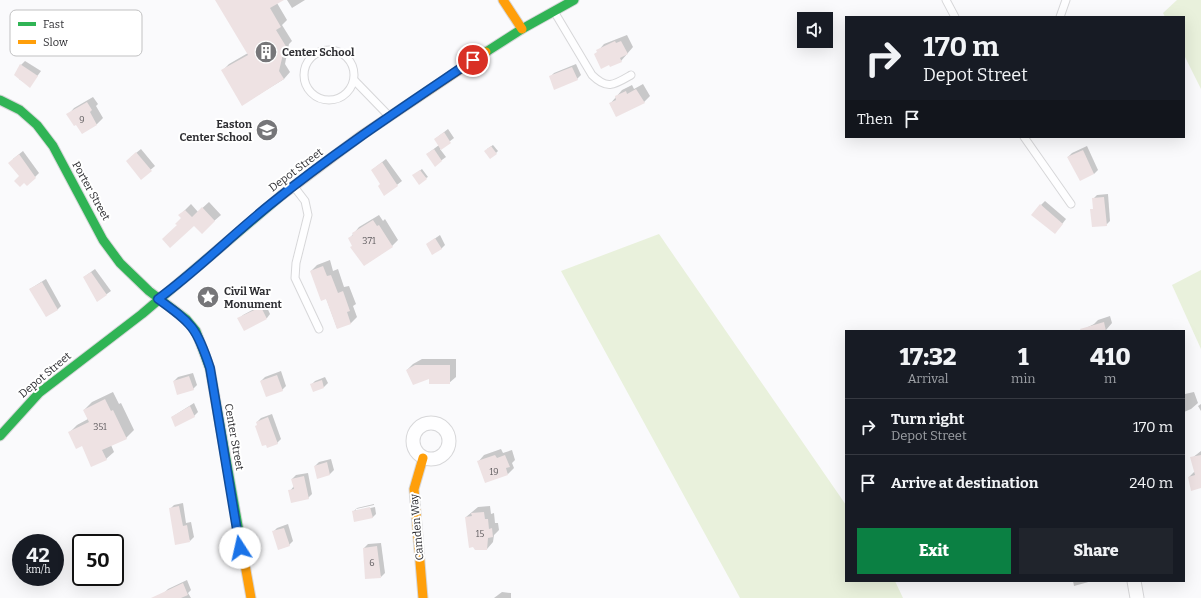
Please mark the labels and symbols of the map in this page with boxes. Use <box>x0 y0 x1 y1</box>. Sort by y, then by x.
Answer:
legend <box>10 10 142 56</box>
text: Fast <box>43 18 64 31</box>
text: Slow <box>43 36 68 49</box>
building icon: Center School <box>253 39 279 65</box>
pin <box>456 43 490 77</box>
place label: Center School <box>282 46 355 59</box>
house number: 9 <box>79 115 85 125</box>
school or university icon: Easton Center School <box>254 117 280 143</box>
place label: Easton Center School <box>180 118 253 144</box>
street label: Depot Street <box>267 146 325 194</box>
street label: Porter Street <box>69 159 113 223</box>
house number: 371 <box>362 236 376 246</box>
place icon: Civil War Monument <box>195 284 221 310</box>
place label: Civil War Monument <box>224 285 283 311</box>
street label: Depot Street <box>16 349 74 401</box>
street label: Center Street <box>222 403 246 472</box>
house number: 351 <box>93 422 107 432</box>
house number: 19 <box>490 467 498 477</box>
street label: Camden Way <box>408 493 426 561</box>
position arrow <box>219 527 261 569</box>
house number: 15 <box>476 529 484 539</box>
speed limit sign: 50 <box>72 534 124 586</box>
house number: 6 <box>369 558 375 568</box>

